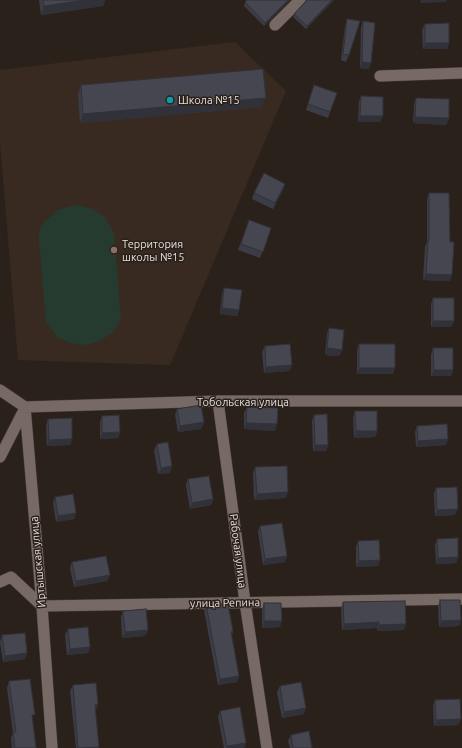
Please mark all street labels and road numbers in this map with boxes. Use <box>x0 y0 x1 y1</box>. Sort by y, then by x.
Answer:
street label: Тобольская улица <box>197 395 289 409</box>
street label: Рабочая улица <box>227 513 249 589</box>
street label: Иртышская улица <box>27 516 49 608</box>
street label: улица Репина <box>190 596 260 610</box>

